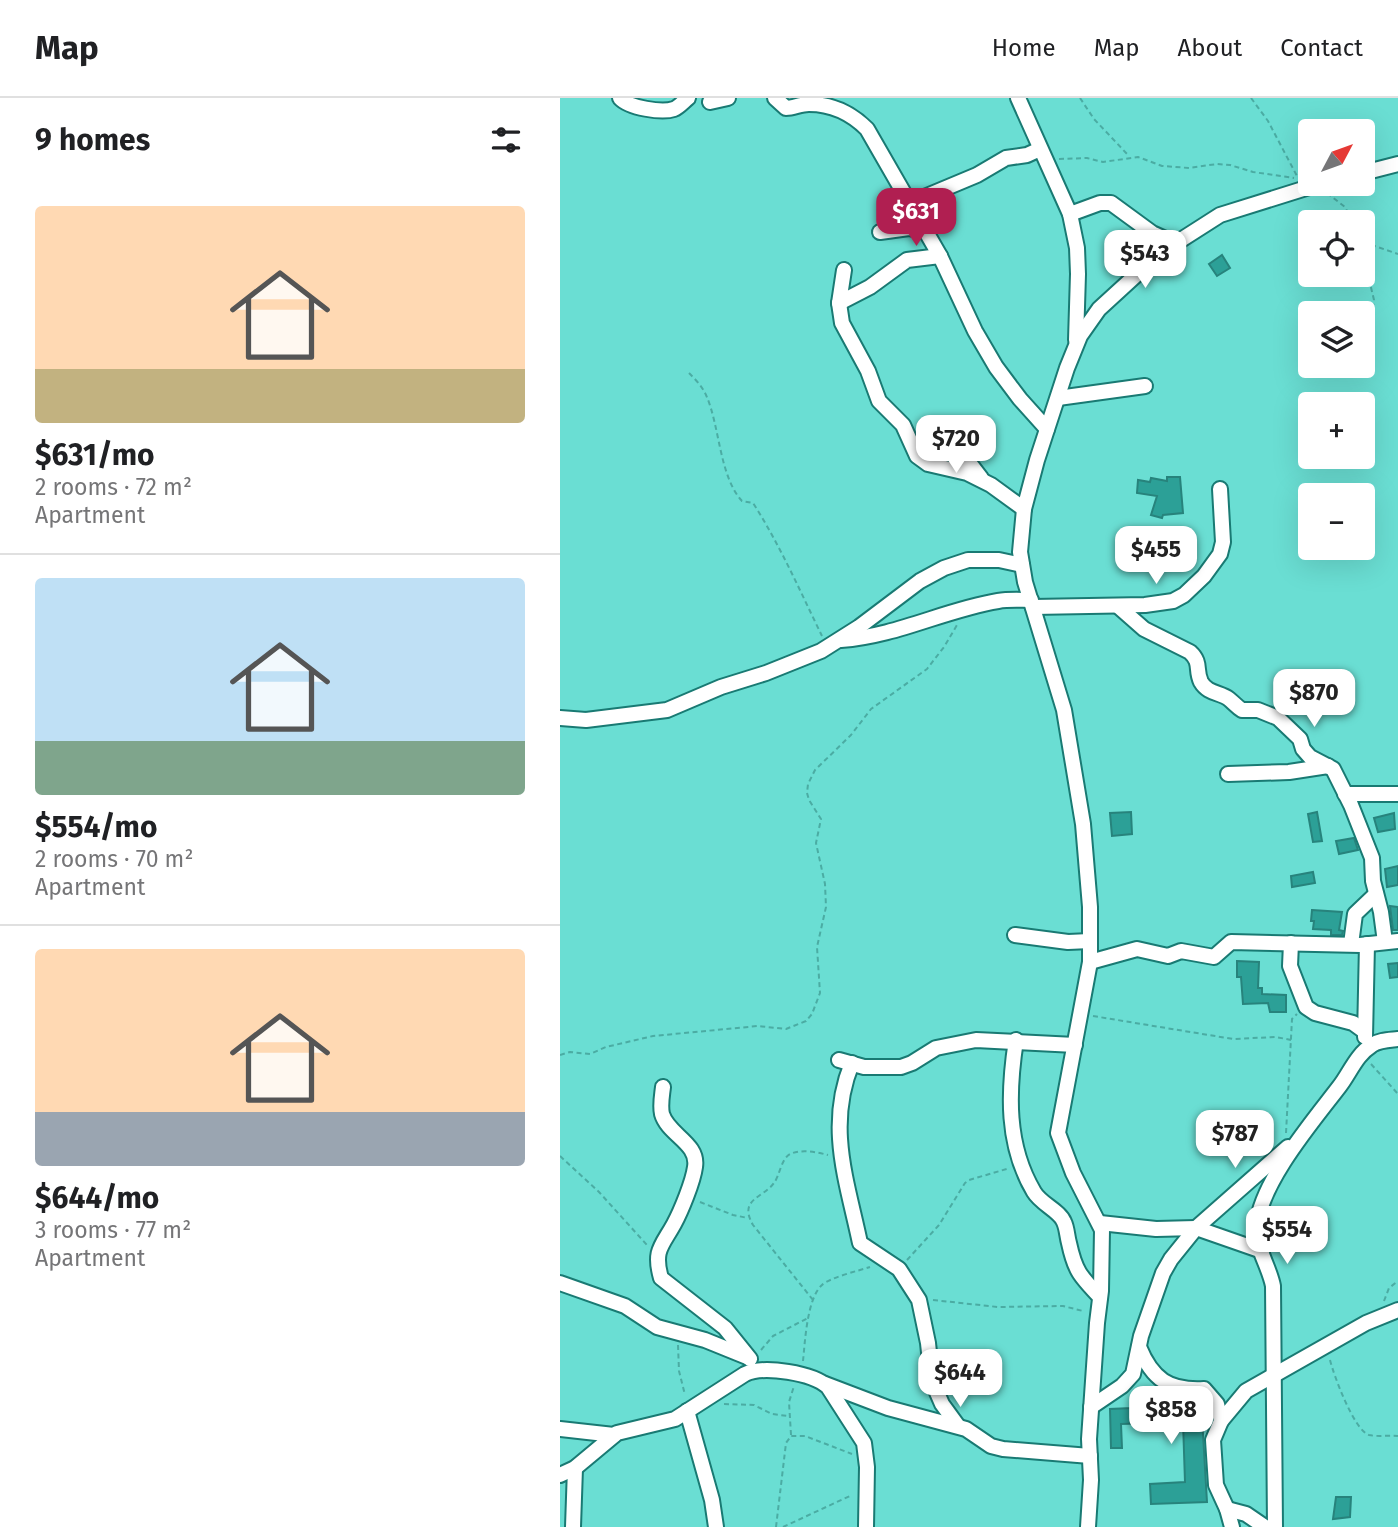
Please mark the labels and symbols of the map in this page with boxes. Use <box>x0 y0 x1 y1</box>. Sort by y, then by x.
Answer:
north arrow <box>1298 119 1376 196</box>
pin: $631 <box>875 188 957 248</box>
pin: $543 <box>1104 230 1186 290</box>
pin: $720 <box>915 416 997 475</box>
pin: $455 <box>1115 526 1197 586</box>
pin: $870 <box>1273 670 1355 729</box>
pin: $787 <box>1194 1110 1276 1170</box>
pin: $554 <box>1246 1206 1328 1266</box>
pin: $644 <box>919 1350 1001 1409</box>
pin: $858 <box>1130 1386 1212 1446</box>

